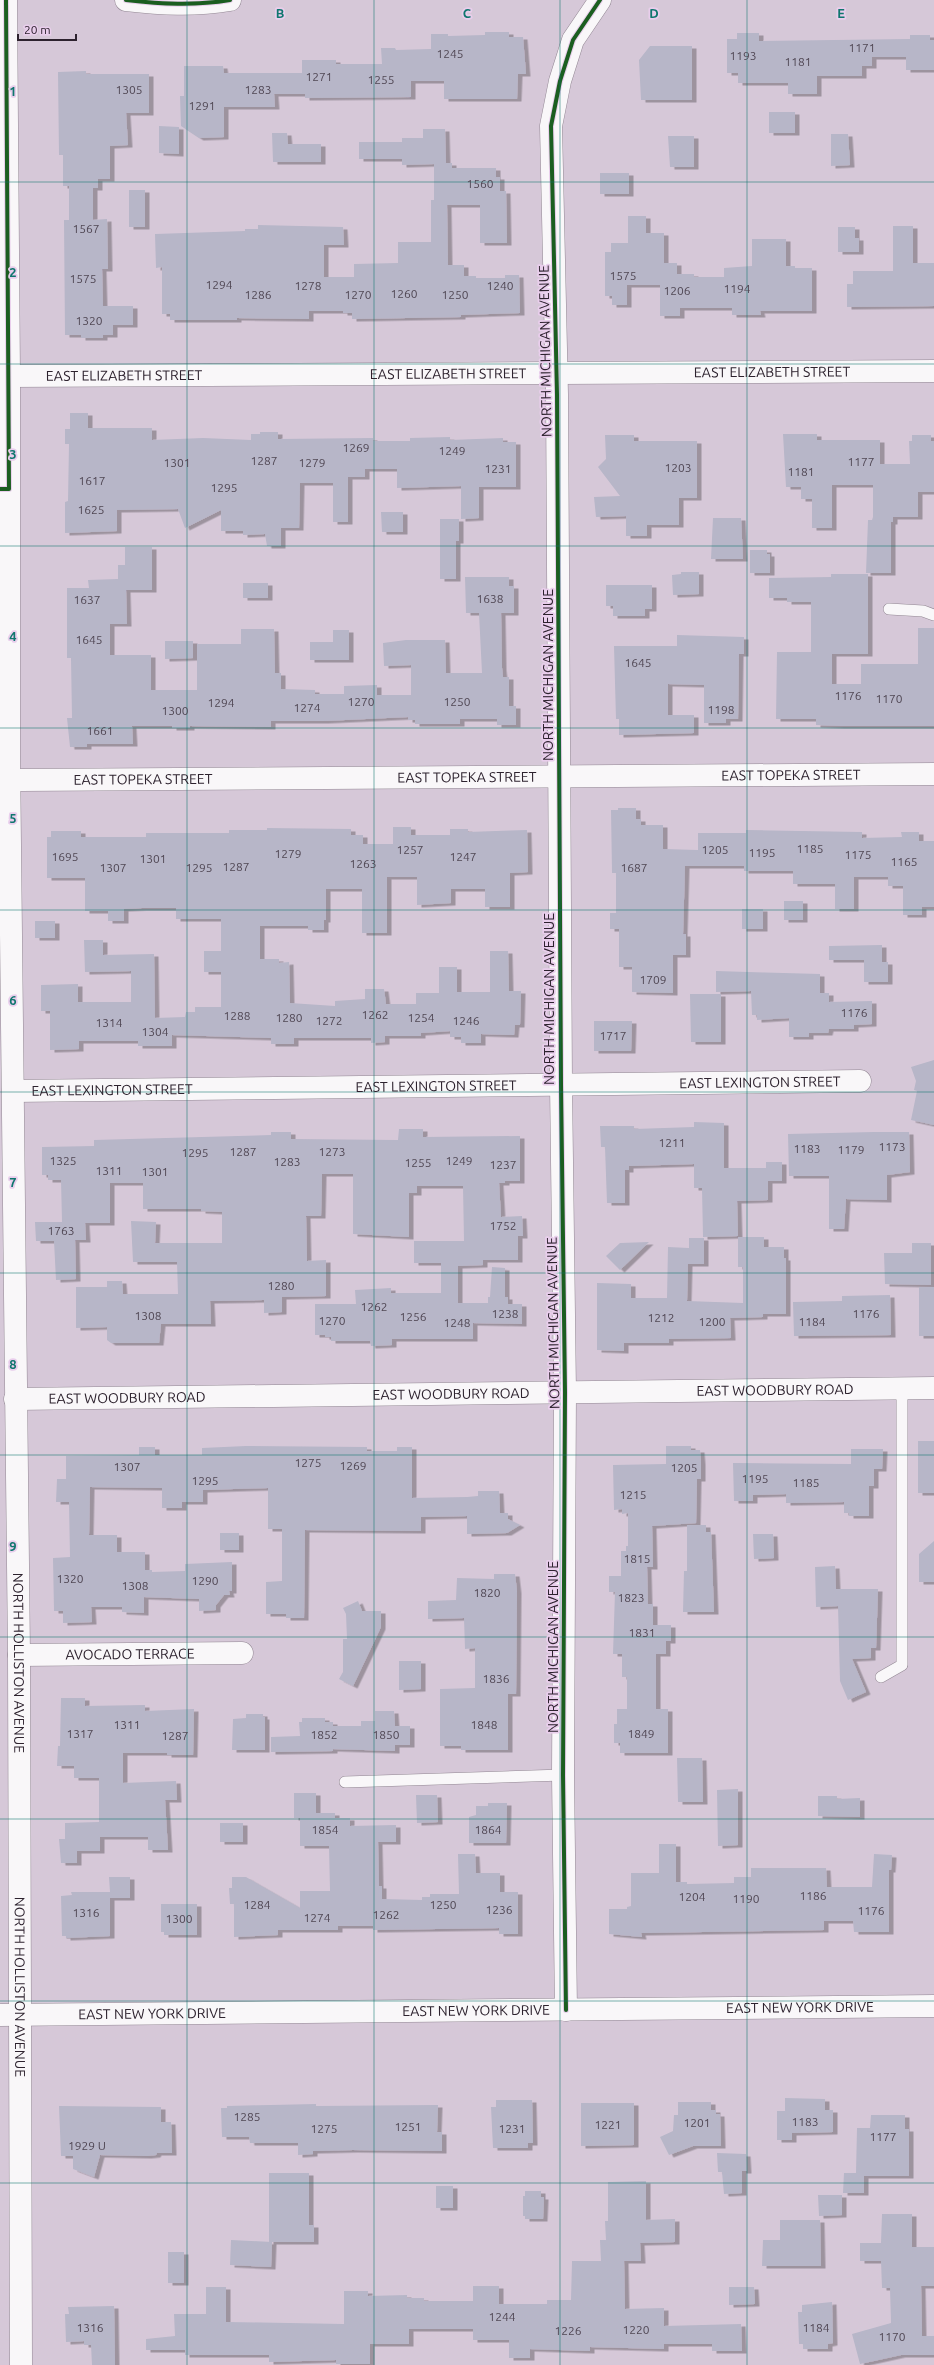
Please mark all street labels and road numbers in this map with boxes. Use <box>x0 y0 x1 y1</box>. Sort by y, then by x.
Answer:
street label: NORTH MICHIGAN AVENUE <box>535 265 555 437</box>
street label: EAST ELIZABETH STREET <box>694 363 850 380</box>
street label: EAST ELIZABETH STREET <box>370 365 527 382</box>
street label: EAST ELIZABETH STREET <box>46 367 203 384</box>
street label: NORTH MICHIGAN AVENUE <box>540 589 556 761</box>
street label: EAST TOPEKA STREET <box>721 766 861 783</box>
street label: EAST TOPEKA STREET <box>397 769 537 786</box>
street label: EAST TOPEKA STREET <box>73 771 213 788</box>
street label: NORTH MICHIGAN AVENUE <box>541 913 557 1085</box>
street label: EAST LEXINGTON STREET <box>679 1073 841 1091</box>
street label: EAST LEXINGTON STREET <box>355 1077 517 1095</box>
street label: EAST LEXINGTON STREET <box>31 1081 193 1099</box>
street label: NORTH MICHIGAN AVENUE <box>543 1237 563 1409</box>
street label: EAST WOODBURY ROAD <box>696 1381 854 1399</box>
street label: EAST WOODBURY ROAD <box>372 1385 530 1403</box>
street label: EAST WOODBURY ROAD <box>48 1389 206 1407</box>
street label: NORTH MICHIGAN AVENUE <box>545 1561 561 1733</box>
street label: NORTH HOLLISTON AVENUE <box>10 1573 27 1753</box>
street label: AVOCADO TERRACE <box>65 1645 195 1663</box>
street label: NORTH HOLLISTON AVENUE <box>12 1897 28 2077</box>
street label: EAST NEW YORK DRIVE <box>726 1999 874 2016</box>
street label: EAST NEW YORK DRIVE <box>402 2002 550 2019</box>
street label: EAST NEW YORK DRIVE <box>78 2005 226 2022</box>

